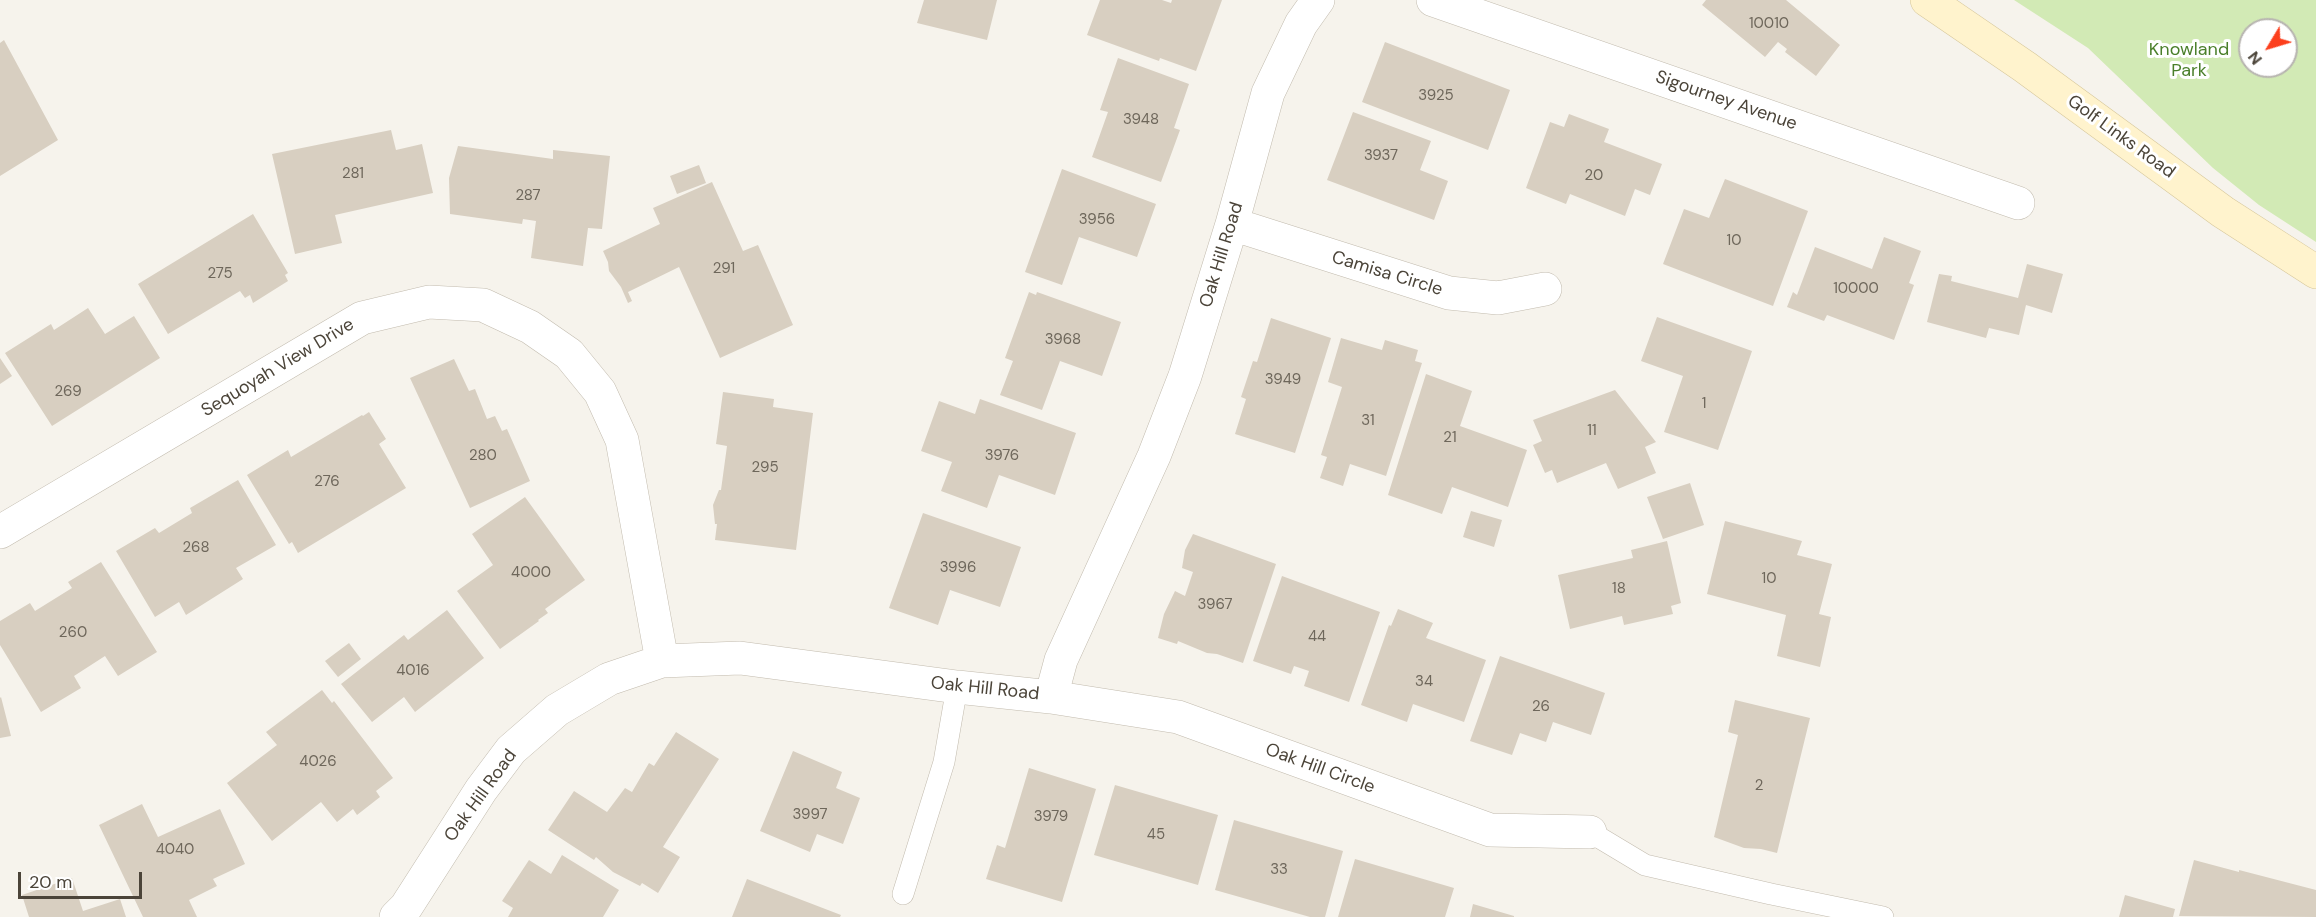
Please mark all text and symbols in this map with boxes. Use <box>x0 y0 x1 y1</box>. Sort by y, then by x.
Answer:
house number: 10010 <box>1749 15 1789 33</box>
north arrow <box>2238 18 2298 78</box>
park label: Knowland Park <box>2149 39 2229 82</box>
text: N <box>2243 47 2267 69</box>
street label: Sigourney Avenue <box>1652 67 1800 135</box>
house number: 3925 <box>1418 87 1454 105</box>
street label: Golf Links Road <box>2063 91 2179 183</box>
house number: 3948 <box>1123 111 1159 129</box>
house number: 3937 <box>1364 147 1398 165</box>
house number: 281 <box>342 165 364 183</box>
house number: 20 <box>1585 167 1603 185</box>
house number: 287 <box>515 187 541 205</box>
street label: Oak Hill Road <box>1196 200 1248 310</box>
house number: 3956 <box>1079 211 1115 229</box>
house number: 10 <box>1727 232 1741 250</box>
street label: Camisa Circle <box>1329 247 1445 301</box>
house number: 291 <box>713 260 735 278</box>
house number: 275 <box>207 265 233 283</box>
house number: 10000 <box>1833 280 1879 298</box>
street label: Sequoyah View Drive <box>198 314 358 422</box>
house number: 3968 <box>1045 331 1081 349</box>
house number: 3949 <box>1265 371 1301 389</box>
house number: 269 <box>54 383 82 401</box>
house number: 1 <box>1702 395 1706 413</box>
house number: 31 <box>1361 412 1375 430</box>
house number: 11 <box>1587 422 1597 440</box>
house number: 21 <box>1443 429 1457 447</box>
house number: 280 <box>469 447 497 465</box>
house number: 3976 <box>985 447 1019 465</box>
house number: 295 <box>751 459 779 477</box>
house number: 276 <box>314 473 340 491</box>
house number: 268 <box>182 539 210 557</box>
house number: 3996 <box>940 559 976 577</box>
house number: 4000 <box>511 564 551 582</box>
house number: 10 <box>1762 570 1776 588</box>
house number: 18 <box>1612 580 1626 598</box>
house number: 3967 <box>1198 596 1232 614</box>
house number: 260 <box>59 624 87 642</box>
house number: 44 <box>1308 628 1326 646</box>
house number: 4016 <box>396 662 430 680</box>
street label: Oak Hill Road <box>930 673 1040 705</box>
house number: 34 <box>1415 673 1433 691</box>
house number: 26 <box>1532 698 1550 716</box>
street label: Oak Hill Circle <box>1262 739 1378 799</box>
street label: Oak Hill Road <box>440 746 522 846</box>
house number: 4026 <box>299 753 337 771</box>
house number: 2 <box>1755 777 1763 795</box>
house number: 3997 <box>793 806 827 824</box>
house number: 3979 <box>1034 808 1068 826</box>
house number: 45 <box>1147 826 1165 844</box>
house number: 4040 <box>156 841 194 859</box>
scale bar <box>21 860 146 898</box>
house number: 33 <box>1270 861 1288 879</box>
text: 20 m <box>29 870 72 894</box>

